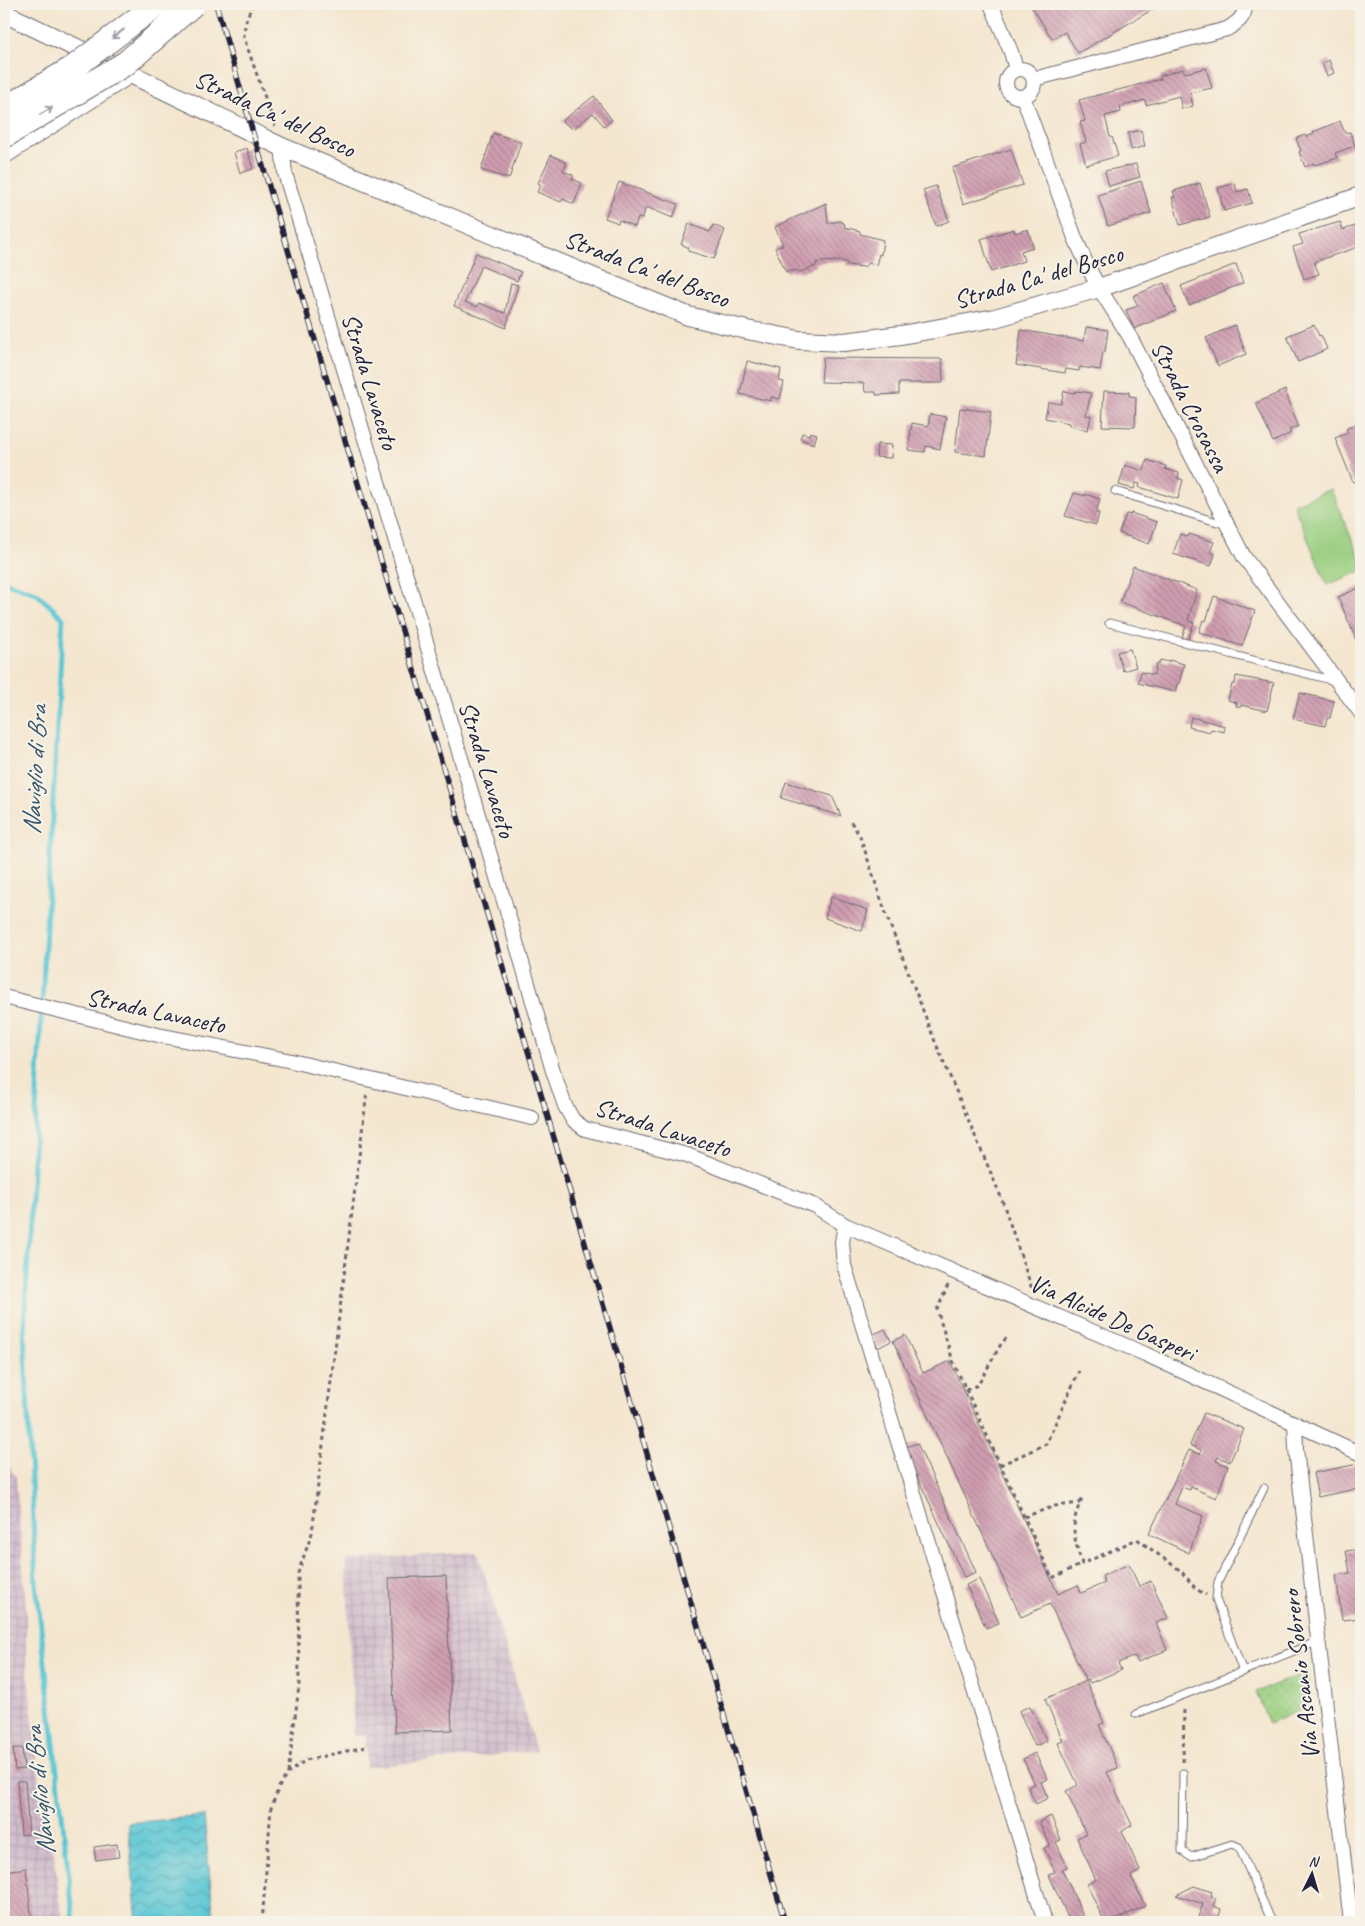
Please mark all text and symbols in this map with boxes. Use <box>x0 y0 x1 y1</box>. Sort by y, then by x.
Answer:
one-way arrow <box>112 28 125 39</box>
street label: Strada Ca' del Bosco <box>189 63 361 166</box>
one-way arrow <box>38 105 52 115</box>
street label: Strada Ca' del Bosco <box>560 223 735 315</box>
street label: Strada Ca' del Bosco <box>950 237 1127 316</box>
street label: Strada Lavaceto <box>334 309 406 454</box>
street label: Strada Crosassa <box>1143 336 1238 479</box>
street label: Strada Lavaceto <box>451 697 523 842</box>
water label: Naviglio di Bra <box>15 702 55 835</box>
street label: Strada Lavaceto <box>84 981 229 1041</box>
street label: Strada Lavaceto <box>591 1091 736 1165</box>
street label: Via Alcide De Gasperi <box>1025 1267 1204 1370</box>
street label: Via Ascanio Sobrero <box>1274 1585 1327 1761</box>
water label: Naviglio di Bra <box>16 1722 63 1857</box>
north arrow <box>1288 1848 1338 1898</box>
text: N <box>1308 1853 1320 1871</box>

